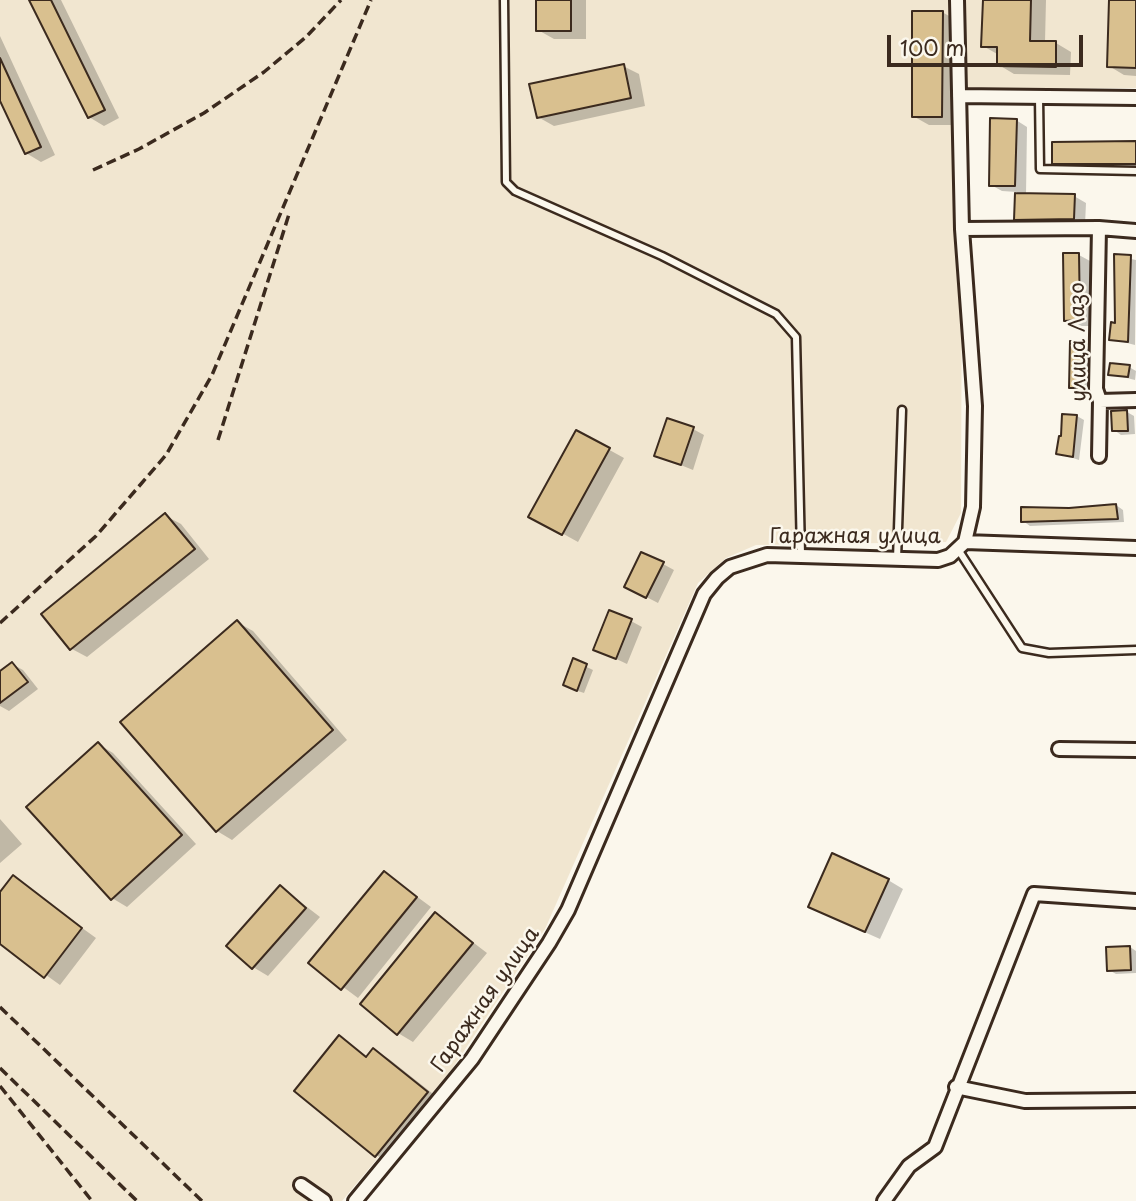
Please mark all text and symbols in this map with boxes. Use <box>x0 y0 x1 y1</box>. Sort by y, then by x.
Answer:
scale bar <box>891 21 1087 65</box>
text: 100 m <box>900 31 964 63</box>
street label: улица Лазо <box>1065 282 1093 402</box>
street label: Гаражная улица <box>769 524 941 550</box>
street label: Гаражная улица <box>427 923 545 1077</box>

